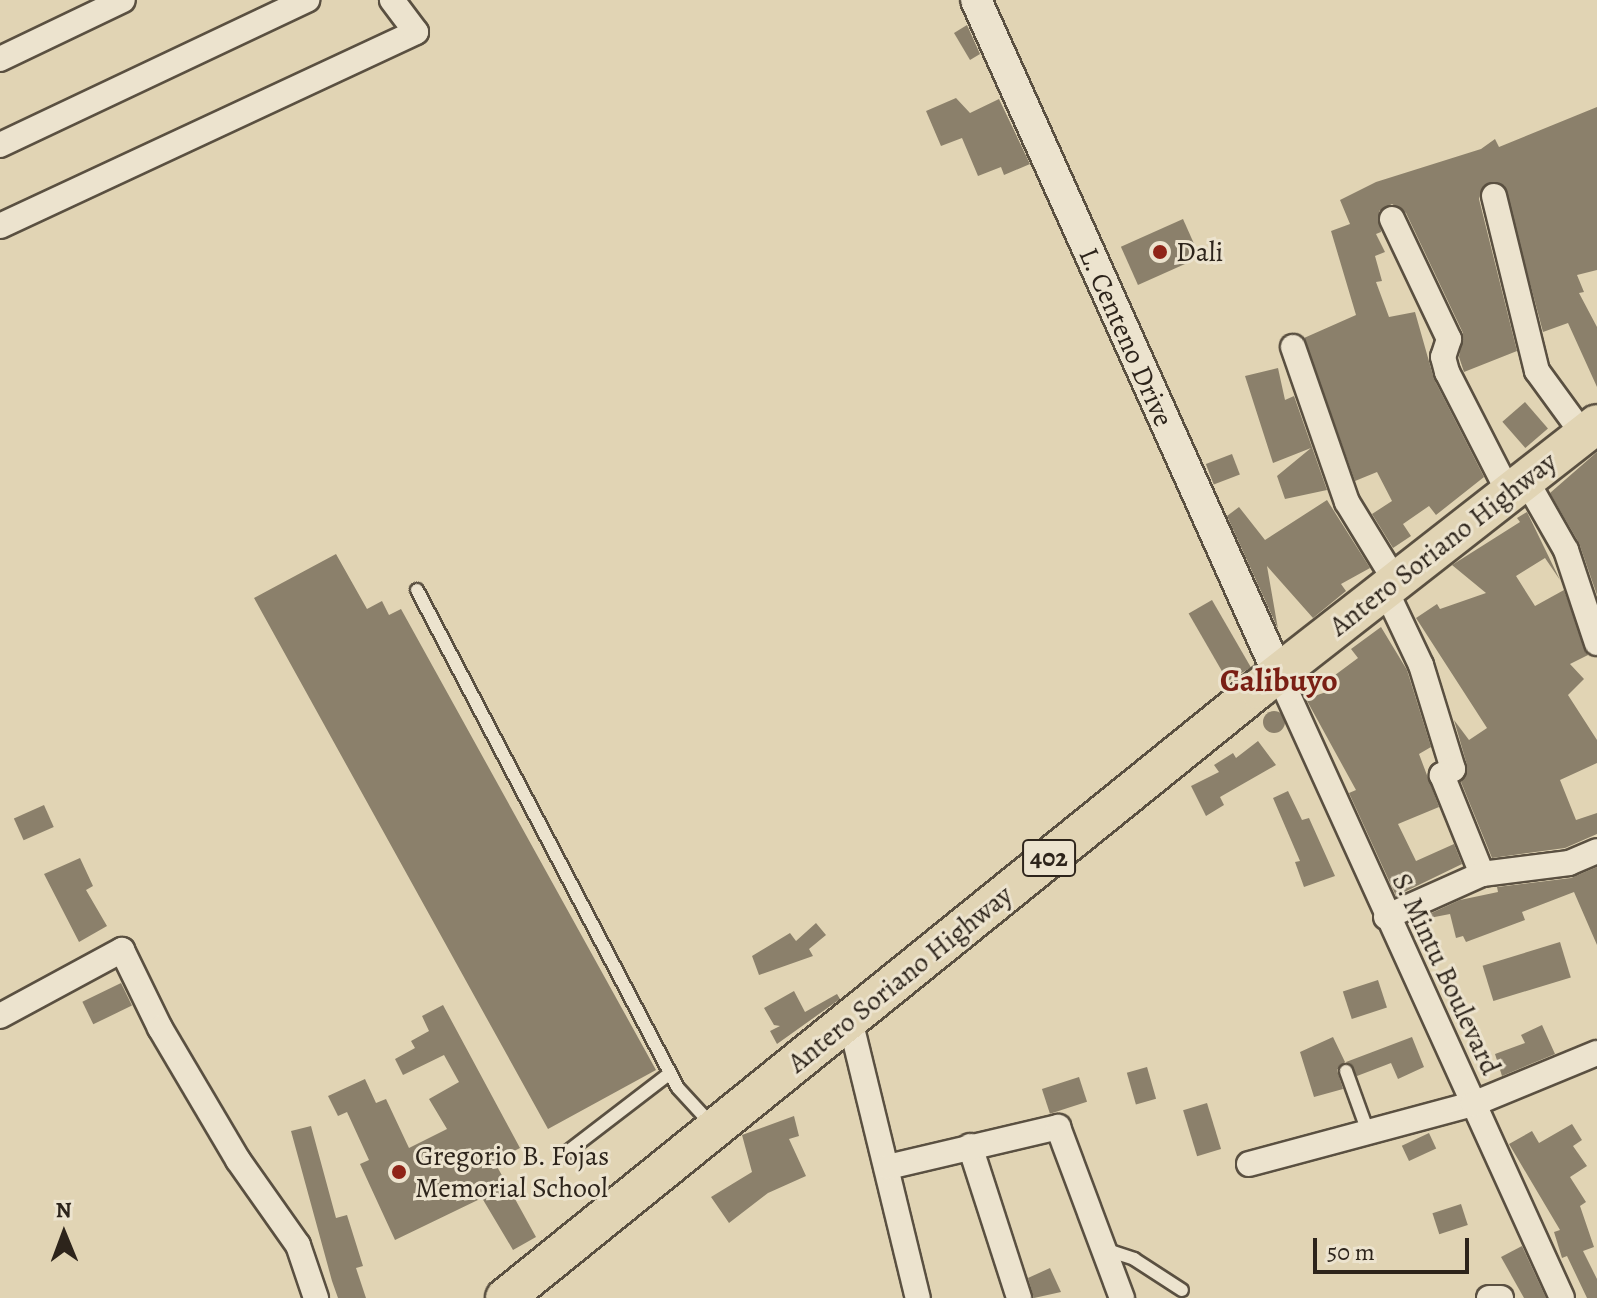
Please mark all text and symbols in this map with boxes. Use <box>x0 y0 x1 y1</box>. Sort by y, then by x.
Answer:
place label: Dali <box>1176 235 1223 269</box>
street label: L. Centeno Drive <box>1071 242 1181 432</box>
marker: Dali <box>1151 243 1169 261</box>
street label: Antero Soriano Highway <box>1323 445 1563 643</box>
district label: Calibuyo <box>1220 661 1338 699</box>
road number: 402 <box>1021 836 1077 880</box>
street label: S. Mintu Boulevard <box>1384 868 1508 1080</box>
street label: Antero Soriano Highway <box>781 878 1019 1080</box>
place label: Gregorio B. Fojas Memorial School <box>415 1139 610 1205</box>
marker: Gregorio B. Fojas Memorial School <box>390 1163 408 1181</box>
north arrow <box>24 1194 104 1274</box>
text: N <box>55 1195 72 1225</box>
scale bar <box>1317 1222 1473 1272</box>
text: 50 m <box>1327 1236 1375 1268</box>

